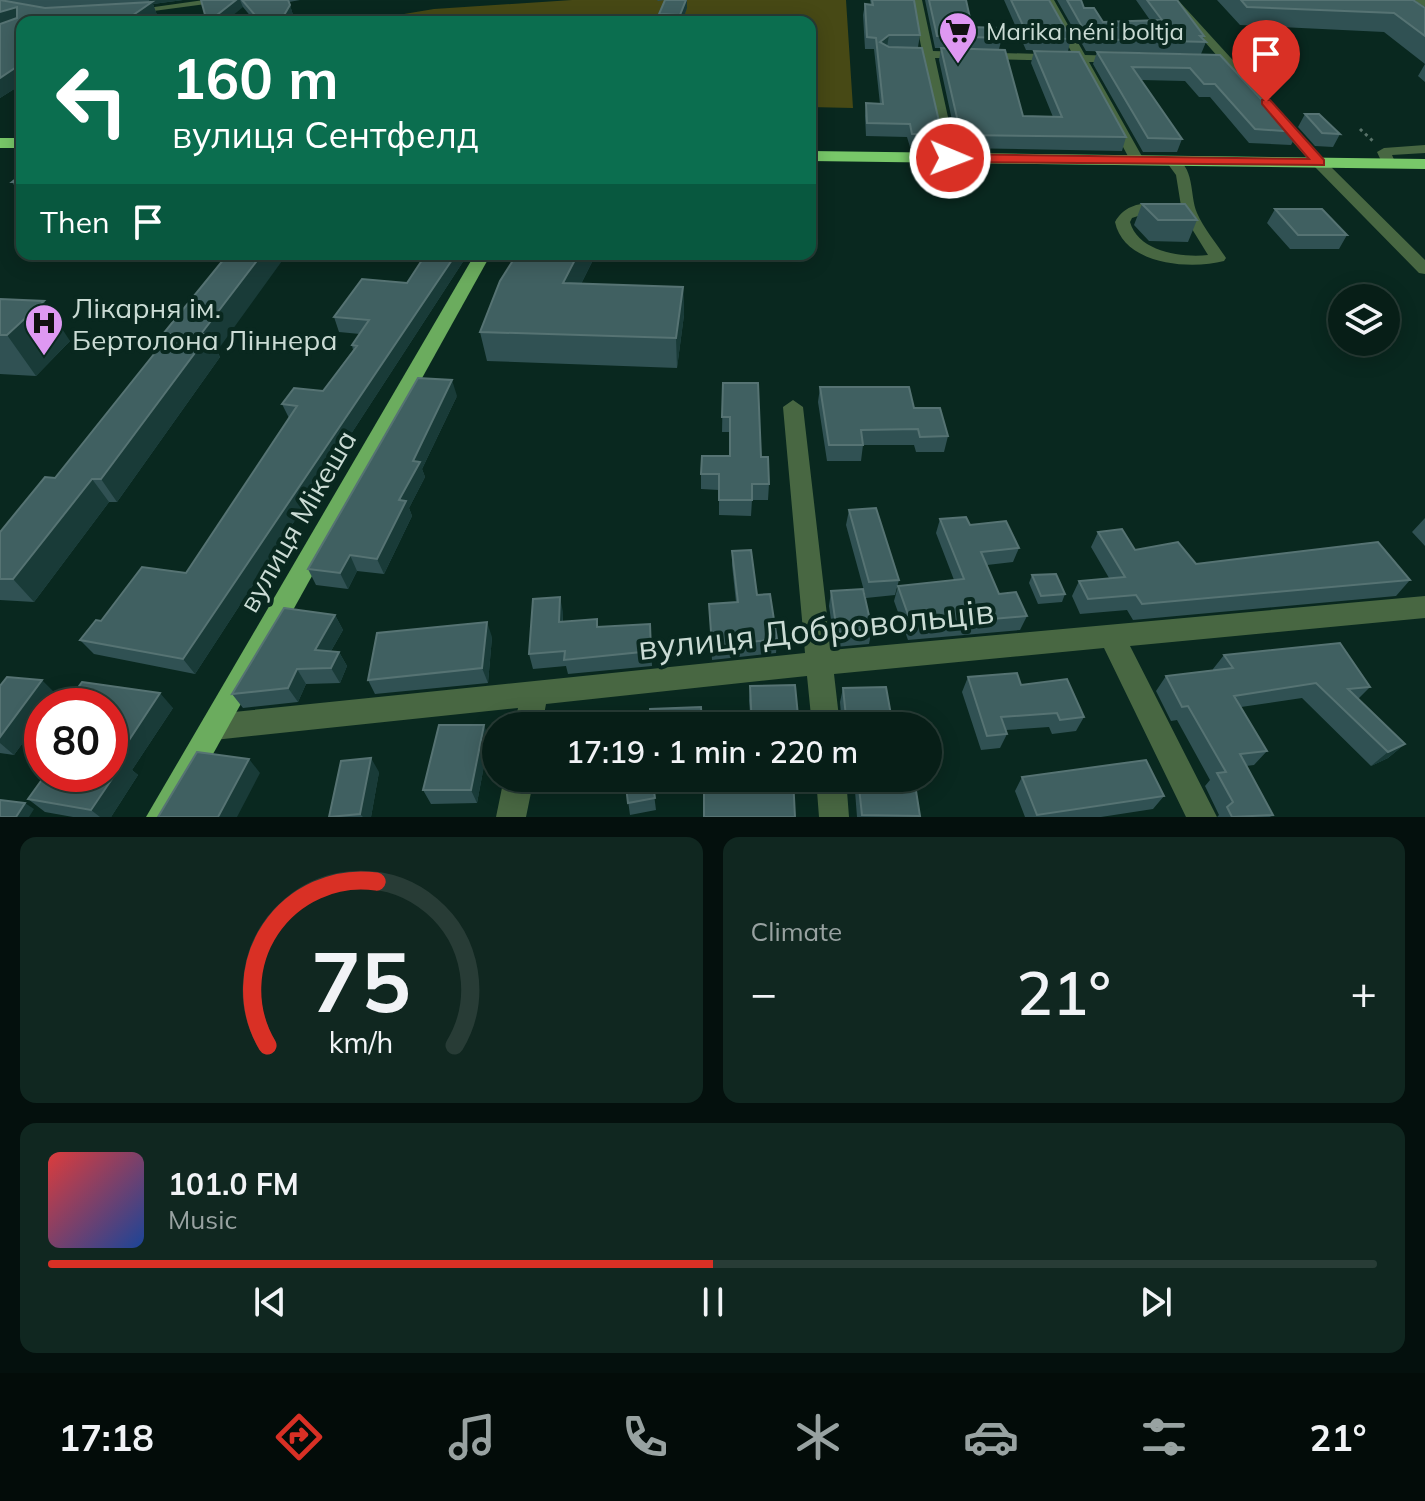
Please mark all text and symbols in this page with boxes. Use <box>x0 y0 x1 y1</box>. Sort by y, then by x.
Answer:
supermarket icon: Marika néni boltja <box>937 10 979 65</box>
place label: Marika néni boltja <box>986 16 1184 46</box>
pin <box>1232 20 1300 102</box>
icon: arrive <box>1244 32 1288 76</box>
text: 160 m <box>172 43 339 113</box>
icon: left <box>40 48 144 152</box>
text: вулиця Сентфелд <box>172 112 479 157</box>
position arrow <box>908 116 992 200</box>
icon: arrive <box>126 200 170 244</box>
text: Then <box>40 203 110 241</box>
map controls <box>1328 284 1400 356</box>
button: layers <box>1328 284 1400 356</box>
place label: Лікарня ім. Бертолона Ліннера <box>72 290 338 357</box>
hospital icon: Лікарня ім. Бертолона Ліннера <box>23 302 65 357</box>
street label: вулиця Мікеша <box>231 424 363 618</box>
street label: вулиця Добровольців <box>636 589 996 669</box>
speed limit sign: 80 <box>24 688 128 792</box>
text: 17:19 · 1 min · 220 m <box>566 733 858 771</box>
text: Climate <box>751 915 842 948</box>
text: 75 <box>311 928 411 1033</box>
text: 21° <box>1017 955 1111 1030</box>
text: − <box>751 965 777 1020</box>
text: + <box>1351 965 1377 1020</box>
text: km/h <box>329 1024 394 1060</box>
text: 101.0 FM <box>168 1165 299 1203</box>
text: Music <box>168 1203 237 1236</box>
icon: previous <box>248 1280 292 1324</box>
icon: pause <box>691 1280 735 1324</box>
icon: next <box>1134 1280 1178 1324</box>
icon: directions <box>271 1409 327 1465</box>
icon: music <box>444 1409 500 1465</box>
icon: phone <box>617 1409 673 1465</box>
icon: climate <box>790 1409 846 1465</box>
icon: car <box>963 1409 1019 1465</box>
icon: filters <box>1136 1409 1192 1465</box>
text: 17:18 <box>59 1415 154 1460</box>
text: 21° <box>1310 1415 1366 1460</box>

